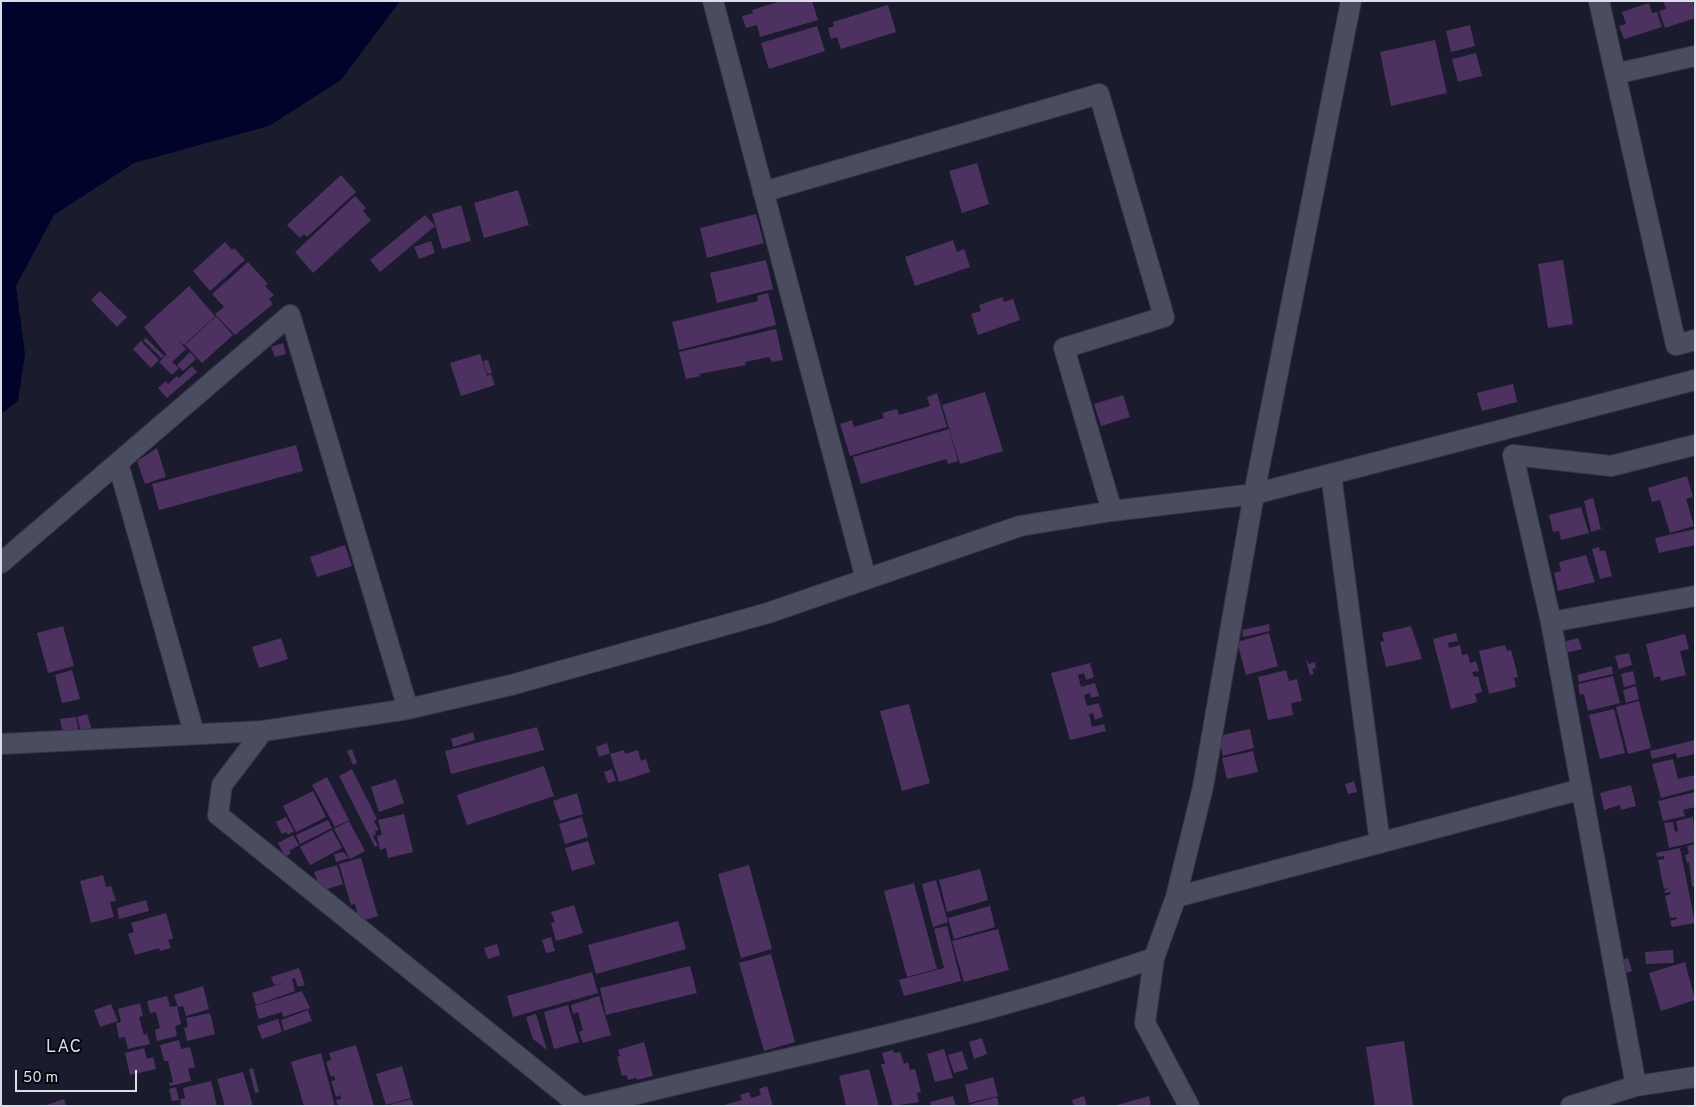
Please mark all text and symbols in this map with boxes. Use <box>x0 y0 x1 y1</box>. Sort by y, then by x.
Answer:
district label: LAC <box>45 1037 83 1059</box>
scale bar <box>18 1060 140 1092</box>
text: 50 m <box>23 1069 58 1088</box>

